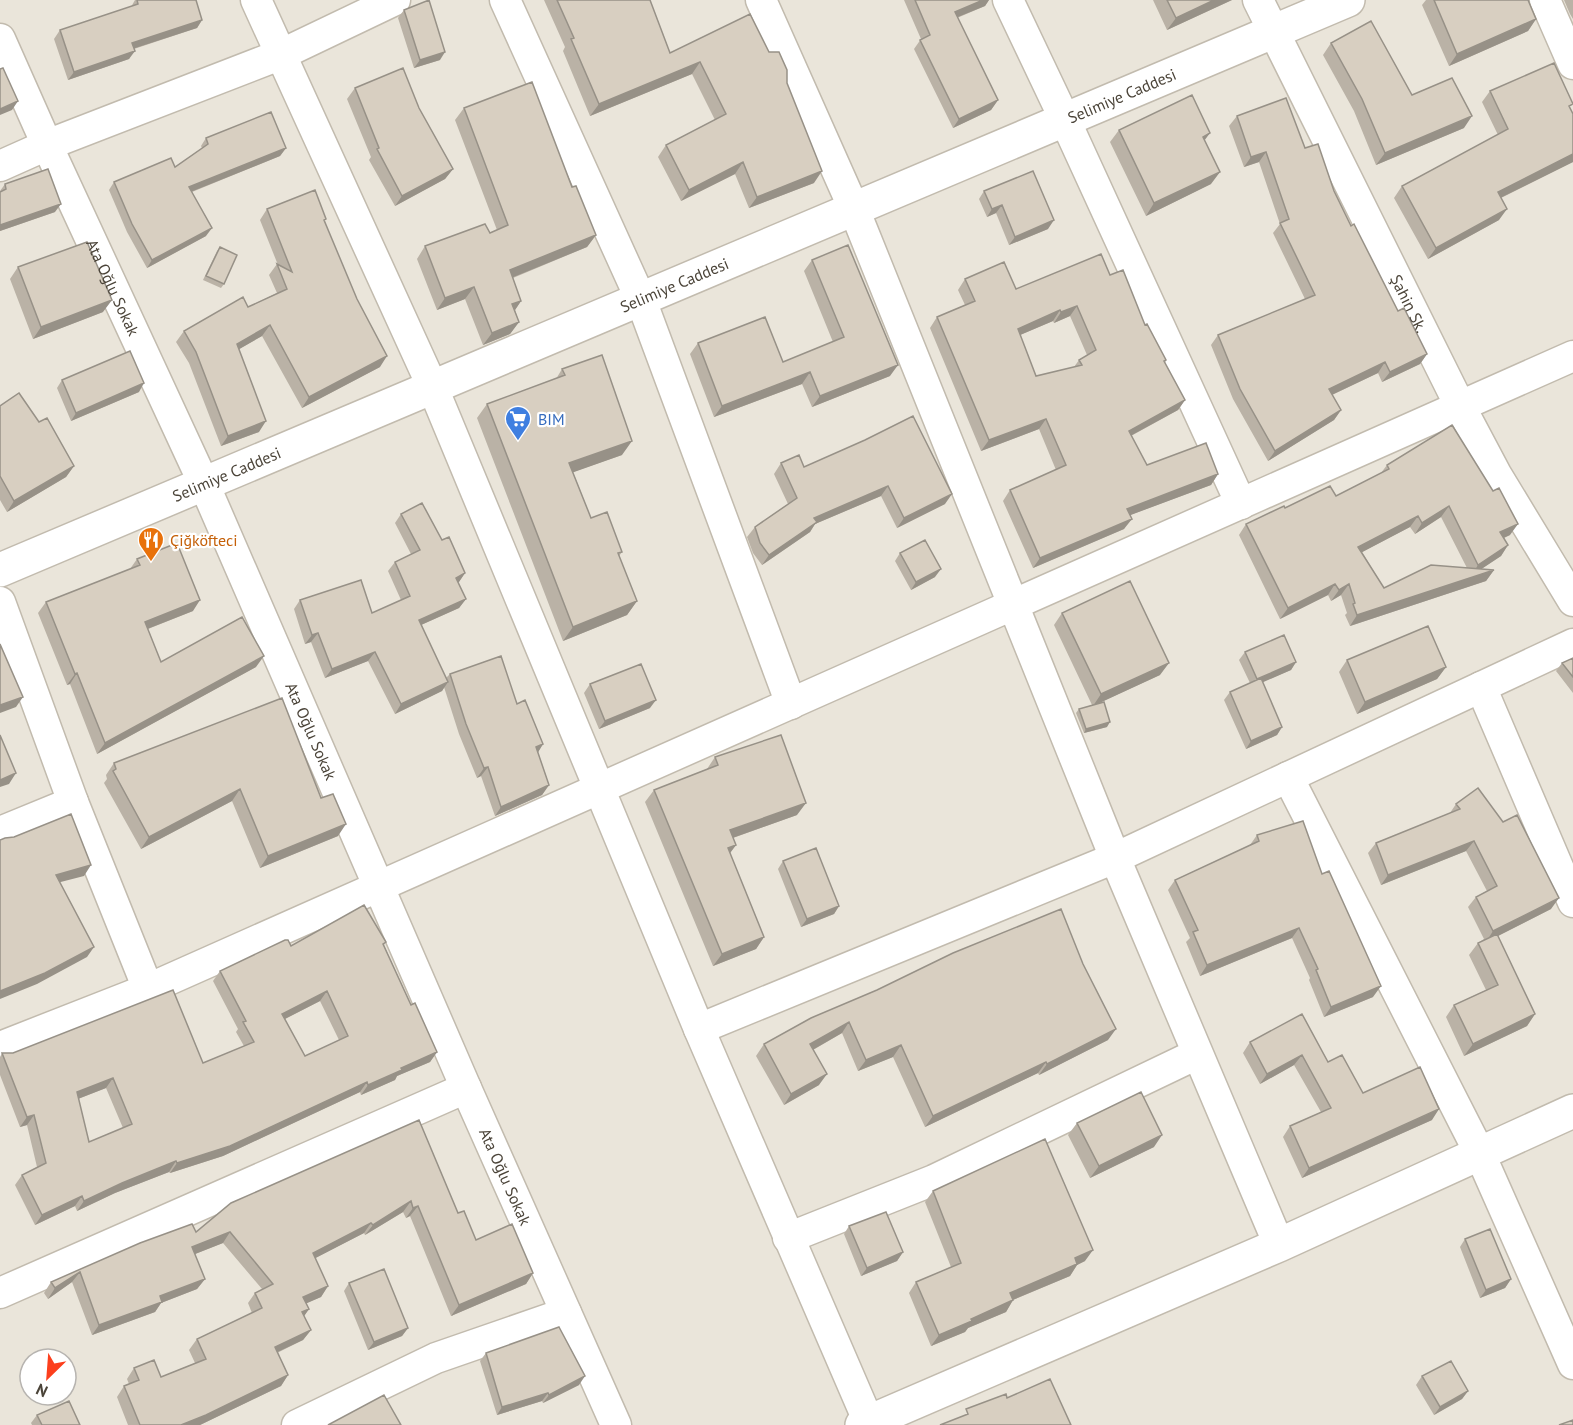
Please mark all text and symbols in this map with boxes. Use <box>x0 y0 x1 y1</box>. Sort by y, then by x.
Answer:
street label: Selimiye Caddesi <box>1065 64 1179 127</box>
street label: Ata Oğlu Sokak <box>82 236 144 339</box>
street label: Selimiye Caddesi <box>617 253 731 317</box>
street label: Şahin Sk. <box>1386 271 1432 336</box>
supermarket icon: BIM <box>503 404 533 442</box>
place label: BIM <box>538 409 565 429</box>
street label: Selimiye Caddesi <box>169 442 284 506</box>
restaurant icon: Çiğköfteci <box>136 525 166 563</box>
place label: Çiğköfteci <box>170 530 237 550</box>
street label: Ata Oğlu Sokak <box>281 679 341 783</box>
street label: Ata Oğlu Sokak <box>475 1125 536 1229</box>
north arrow <box>18 1347 78 1407</box>
text: N <box>33 1379 51 1402</box>

